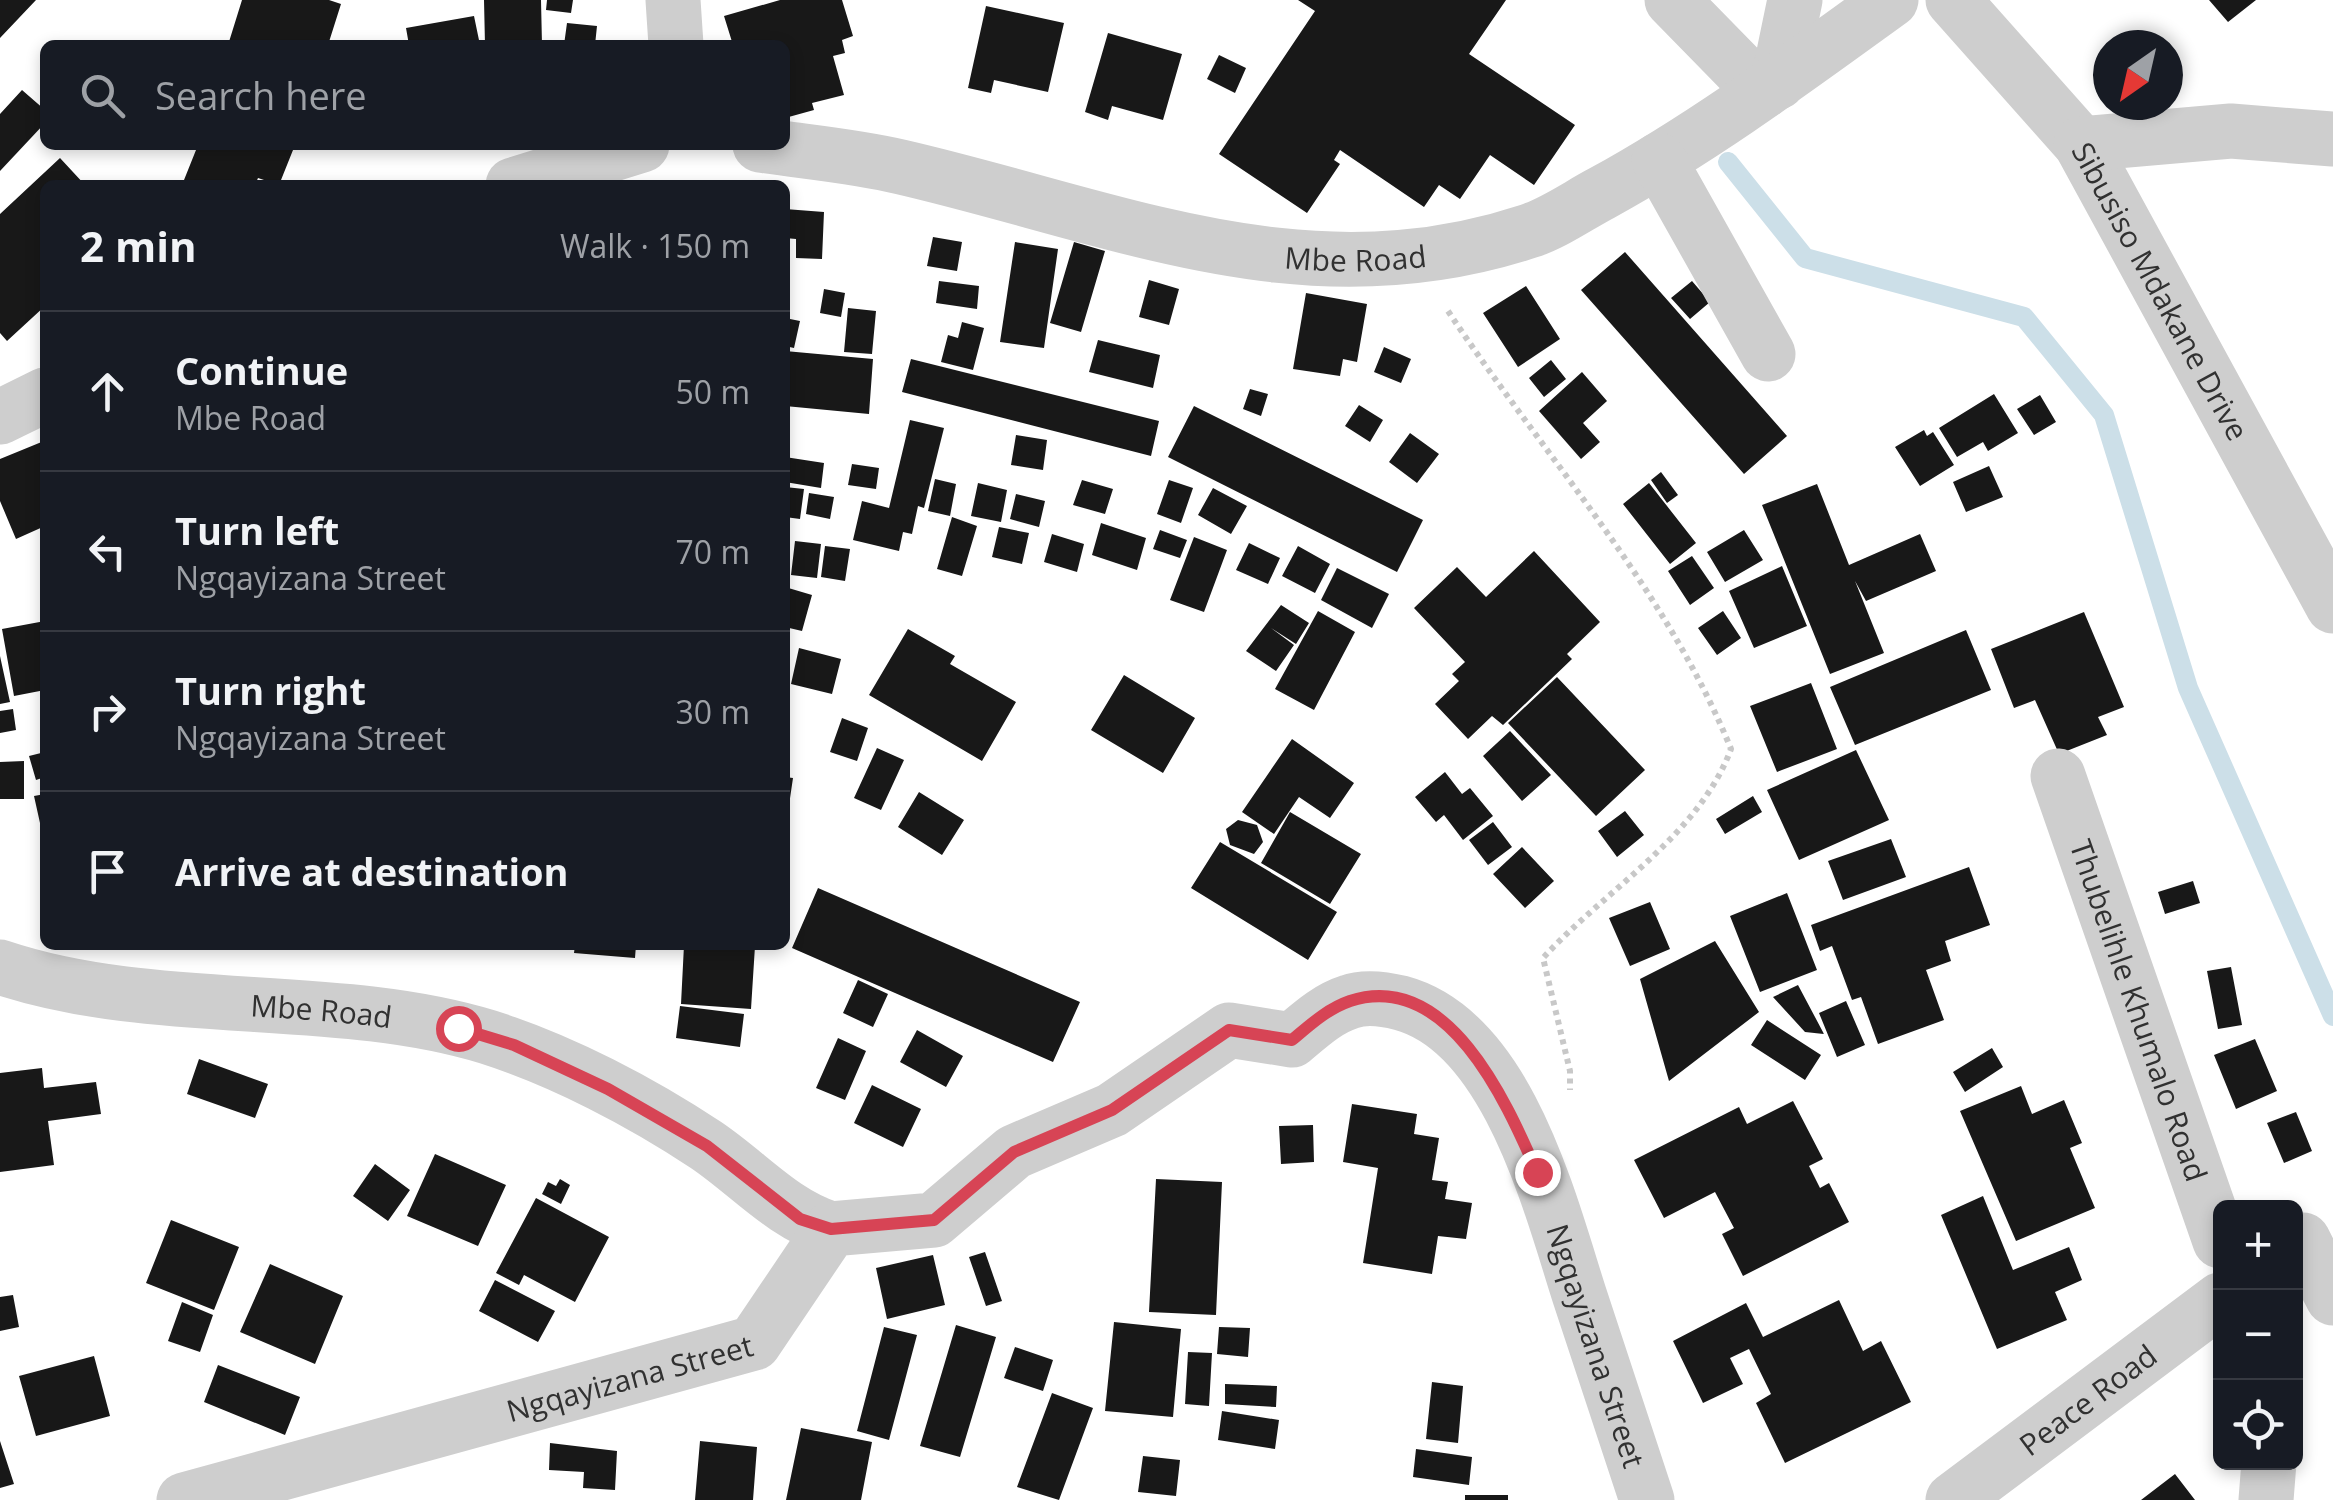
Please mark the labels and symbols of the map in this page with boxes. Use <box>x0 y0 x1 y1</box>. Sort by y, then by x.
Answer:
north arrow <box>2093 30 2183 120</box>
street label: Sibusiso Mdakane Drive <box>2063 135 2259 447</box>
street label: Mbe Road <box>1283 234 1428 280</box>
street label: Thubelihle Khumalo Road <box>2061 834 2218 1186</box>
street label: Mbe Road <box>249 984 394 1037</box>
route start <box>436 1006 482 1052</box>
route end <box>1515 1150 1561 1196</box>
street label: Ngqayizana Street <box>1538 1219 1655 1473</box>
street label: Ngqayizana Street <box>502 1324 757 1431</box>
street label: Peace Road <box>2010 1334 2165 1464</box>

